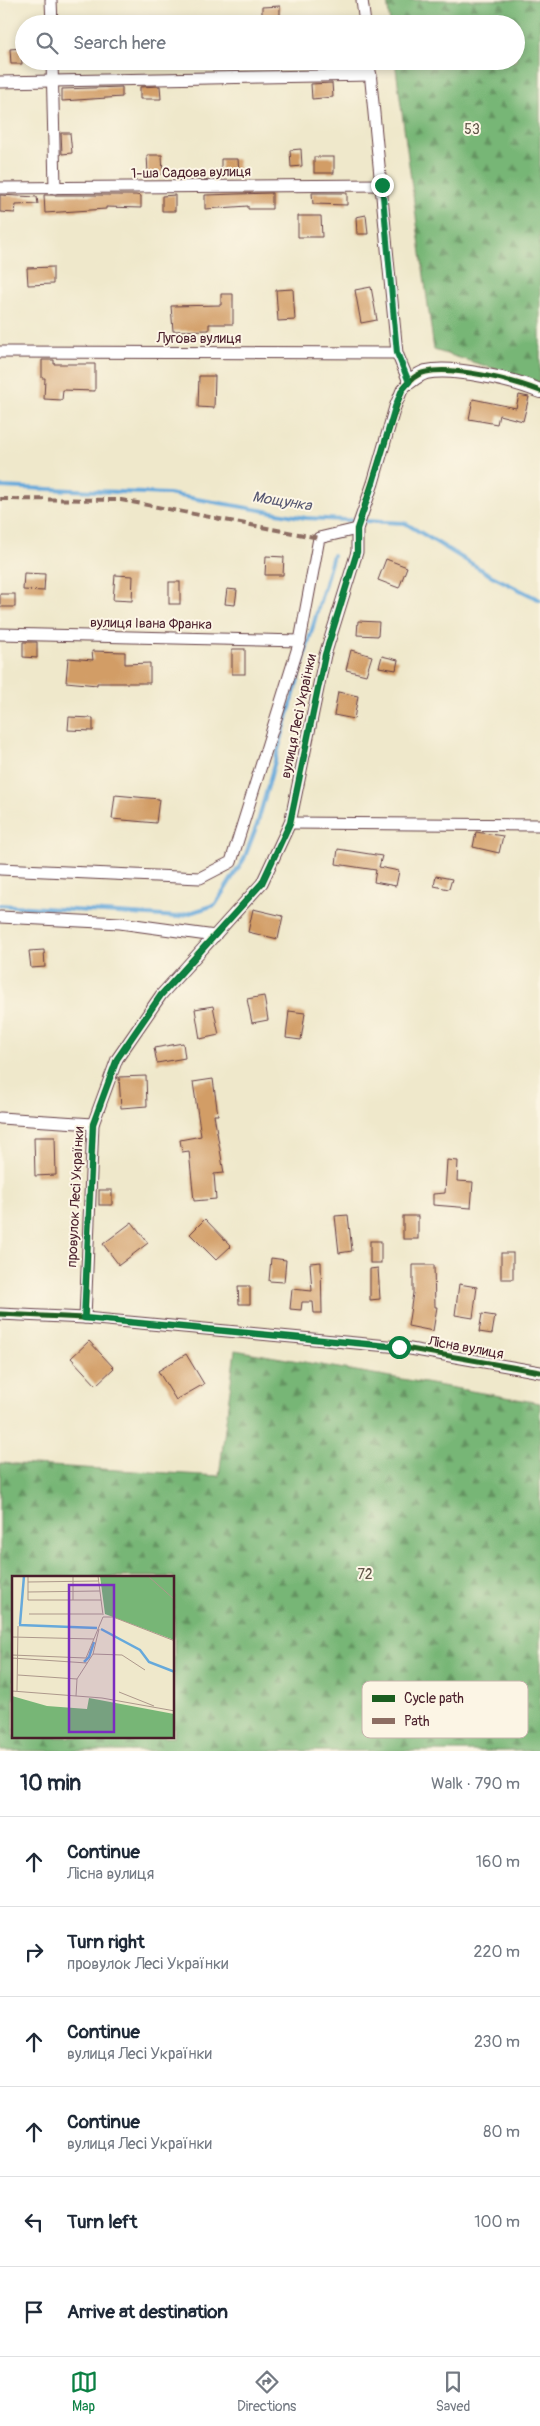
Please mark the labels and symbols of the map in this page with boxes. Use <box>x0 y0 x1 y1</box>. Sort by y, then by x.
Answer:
park label: 53 <box>464 121 480 138</box>
street label: 1-ша Садова вулиця <box>131 163 251 182</box>
route end <box>371 174 394 197</box>
street label: Лугова вулиця <box>156 330 241 347</box>
water label: Мощунка <box>251 487 314 516</box>
street label: вулиця Івана Франка <box>90 614 212 633</box>
street label: вулиця Лесі Українки <box>277 652 320 780</box>
street label: провулок Лесі Українки <box>63 1126 88 1268</box>
street label: Лісна вулиця <box>426 1332 505 1362</box>
route start <box>388 1336 411 1359</box>
park label: 72 <box>357 1566 373 1583</box>
inset map <box>12 1576 175 1738</box>
legend <box>362 1681 528 1738</box>
text: Cycle path <box>404 1690 464 1707</box>
text: Path <box>404 1713 429 1730</box>

